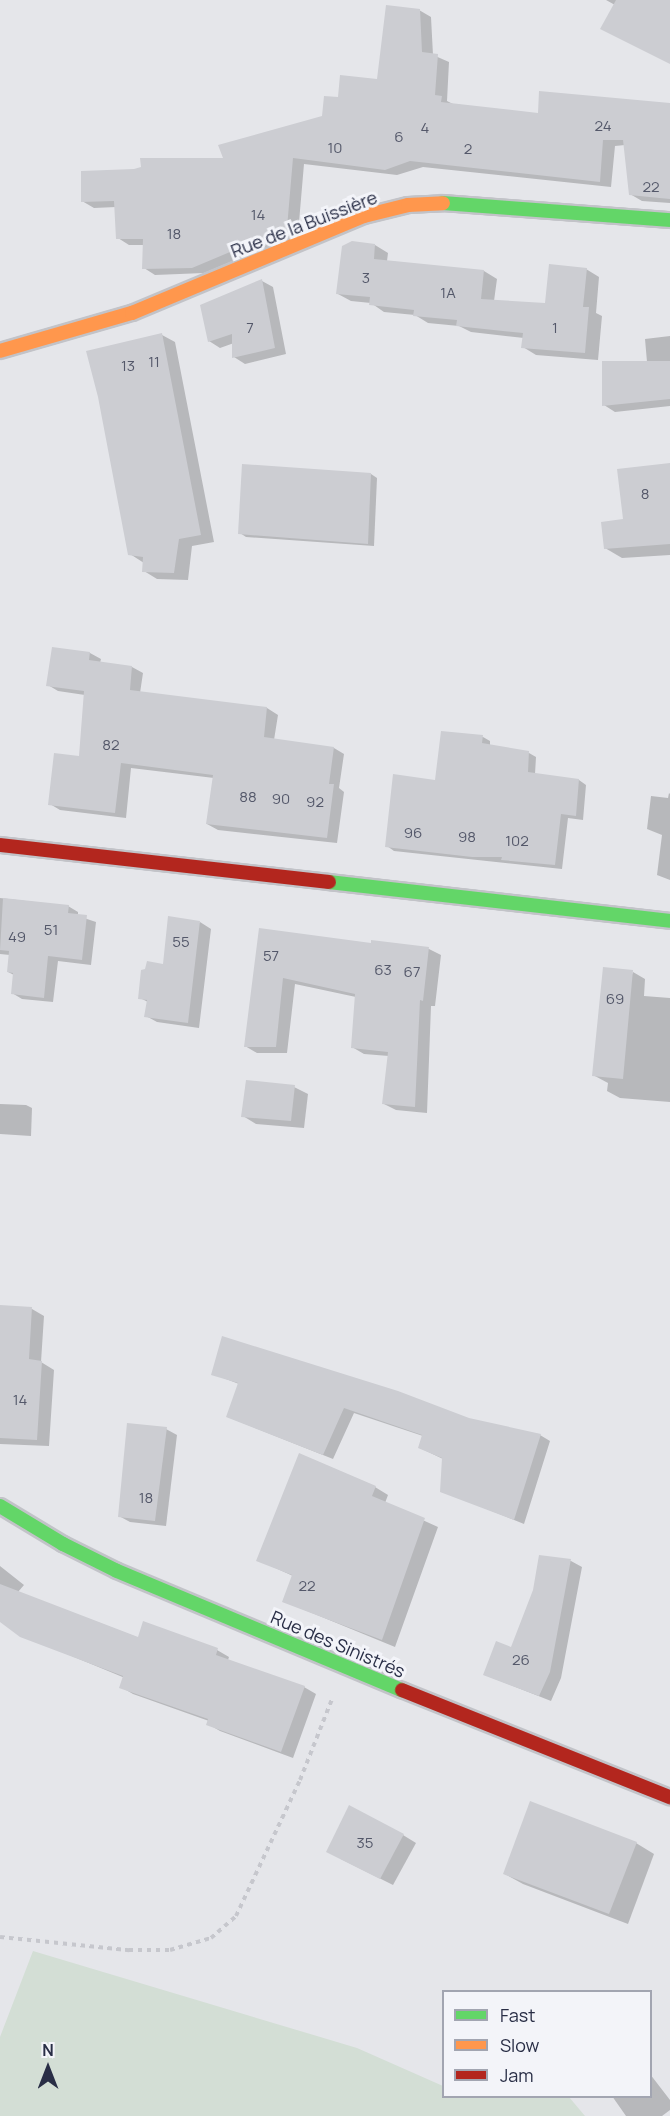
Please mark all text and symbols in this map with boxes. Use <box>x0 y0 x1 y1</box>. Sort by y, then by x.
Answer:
house number: 24 <box>594 117 612 135</box>
house number: 4 <box>421 119 429 137</box>
house number: 6 <box>394 128 404 146</box>
house number: 10 <box>328 139 342 157</box>
house number: 2 <box>464 140 472 158</box>
house number: 22 <box>642 178 660 196</box>
street label: Rue de la Buissière <box>228 186 380 262</box>
house number: 14 <box>251 206 265 224</box>
house number: 18 <box>167 225 181 243</box>
house number: 3 <box>362 269 370 287</box>
house number: 1A <box>440 284 456 302</box>
house number: 7 <box>246 319 254 337</box>
house number: 1 <box>552 319 558 337</box>
house number: 11 <box>148 353 160 371</box>
house number: 13 <box>121 357 135 375</box>
house number: 8 <box>641 485 649 503</box>
house number: 82 <box>102 736 120 754</box>
house number: 88 <box>239 788 257 806</box>
house number: 90 <box>272 790 290 808</box>
house number: 92 <box>306 793 324 811</box>
house number: 96 <box>404 824 422 842</box>
house number: 98 <box>458 828 476 846</box>
house number: 102 <box>505 832 529 850</box>
house number: 51 <box>44 921 58 939</box>
house number: 49 <box>8 928 26 946</box>
house number: 55 <box>172 933 190 951</box>
house number: 57 <box>263 947 279 965</box>
house number: 63 <box>374 961 392 979</box>
house number: 67 <box>404 963 420 981</box>
house number: 69 <box>606 990 624 1008</box>
house number: 14 <box>13 1391 27 1409</box>
house number: 18 <box>139 1489 153 1507</box>
house number: 22 <box>298 1577 316 1595</box>
street label: Rue des Sinistrés <box>268 1606 408 1682</box>
house number: 26 <box>512 1651 530 1669</box>
house number: 35 <box>357 1834 373 1852</box>
legend <box>442 1990 652 2098</box>
text: Fast <box>500 2003 535 2027</box>
text: Slow <box>500 2033 539 2057</box>
north arrow <box>18 2038 78 2098</box>
text: N <box>42 2039 54 2061</box>
text: Jam <box>500 2063 534 2087</box>

